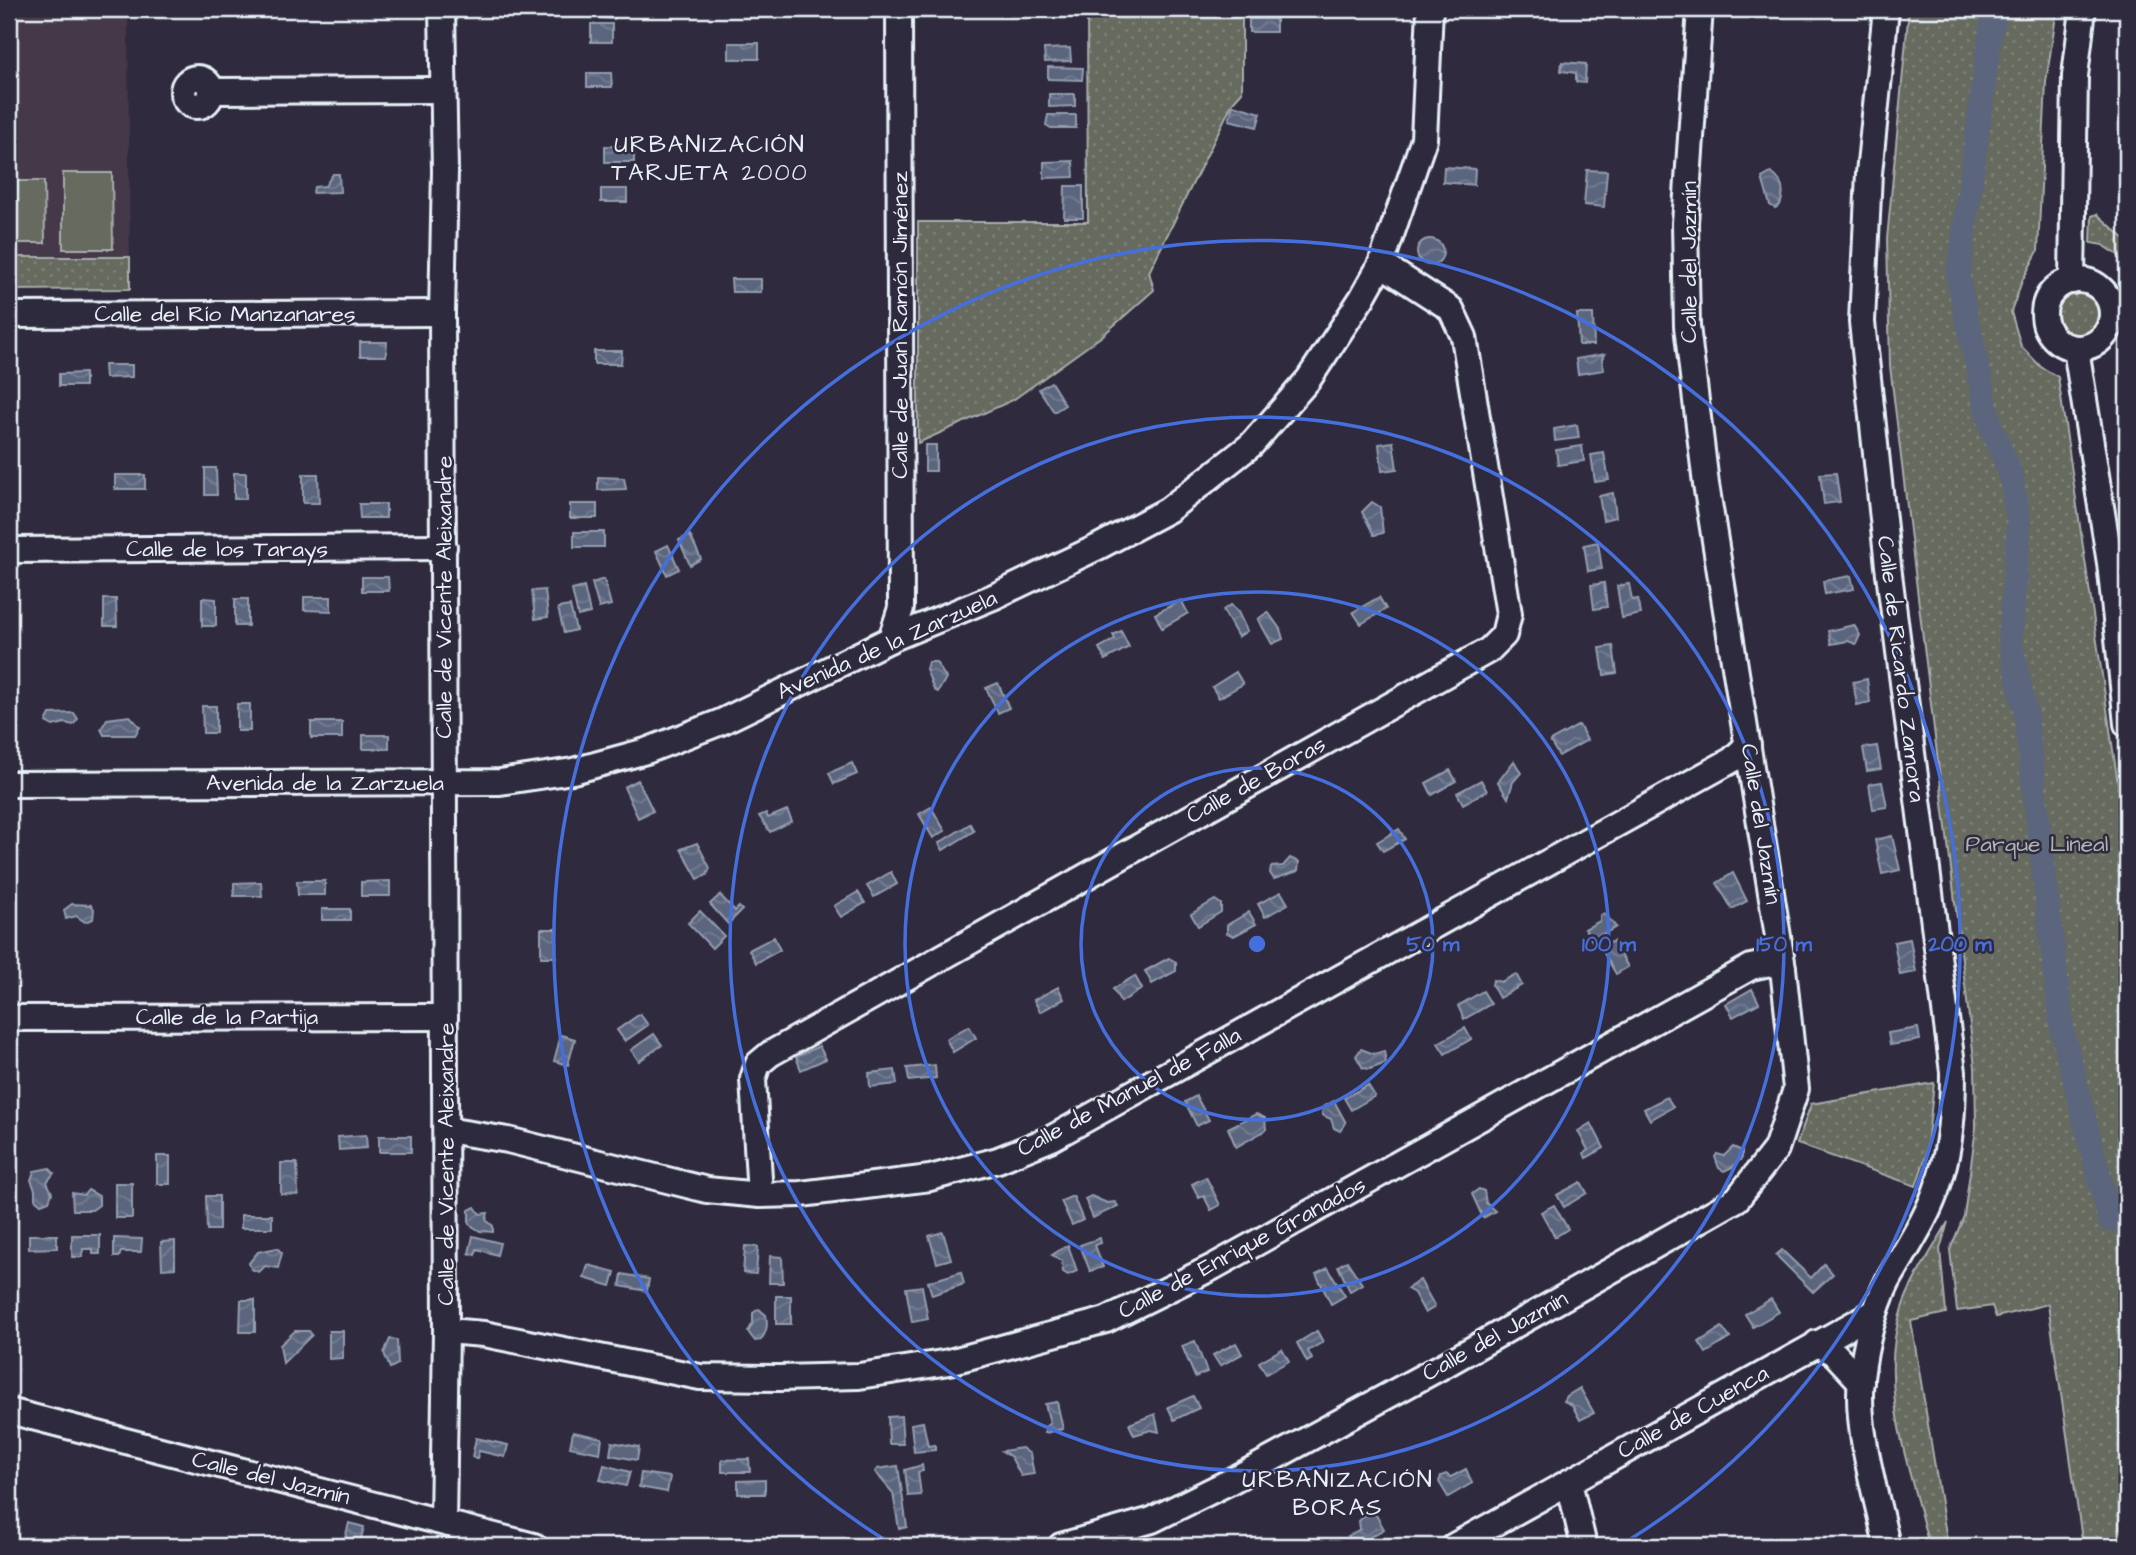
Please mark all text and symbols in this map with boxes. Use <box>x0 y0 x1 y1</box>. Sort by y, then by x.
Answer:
district label: URBANIZACIÓN TARJETA 2000 <box>611 128 809 190</box>
street label: Calle de Juan Ramón Jiménez <box>884 171 916 479</box>
street label: Calle del Jazmín <box>1673 181 1705 343</box>
street label: Calle del Río Manzanares <box>94 298 356 330</box>
street label: Calle de Vicente Aleixandre <box>428 456 460 738</box>
street label: Calle de los Tarays <box>126 533 328 566</box>
street label: Calle de Ricardo Zamora <box>1869 534 1933 804</box>
street label: Avenida de la Zarzuela <box>772 582 1002 708</box>
street label: Calle de Boras <box>1180 728 1332 832</box>
street label: Calle del Jazmín <box>1733 741 1789 907</box>
street label: Avenida de la Zarzuela <box>206 767 444 799</box>
park label: Parque Lineal <box>1966 828 2108 860</box>
text: 50 m <box>1407 930 1460 959</box>
text: 100 m <box>1582 930 1637 959</box>
text: 150 m <box>1756 930 1812 959</box>
text: 200 m <box>1927 930 1992 959</box>
centre of rings <box>1245 932 1269 956</box>
street label: Calle de la Partija <box>136 1001 319 1033</box>
street label: Calle de Manuel de Falla <box>1011 1019 1247 1165</box>
street label: Calle de Vicente Aleixandre <box>430 1023 462 1305</box>
street label: Calle de Enrique Granados <box>1112 1169 1372 1327</box>
street label: Calle del Jazmín <box>1416 1283 1574 1389</box>
street label: Calle de Cuenca <box>1612 1357 1775 1467</box>
street label: Calle del Jazmín <box>188 1443 354 1513</box>
district label: URBANIZACIÓN BORAS <box>1242 1463 1434 1525</box>

